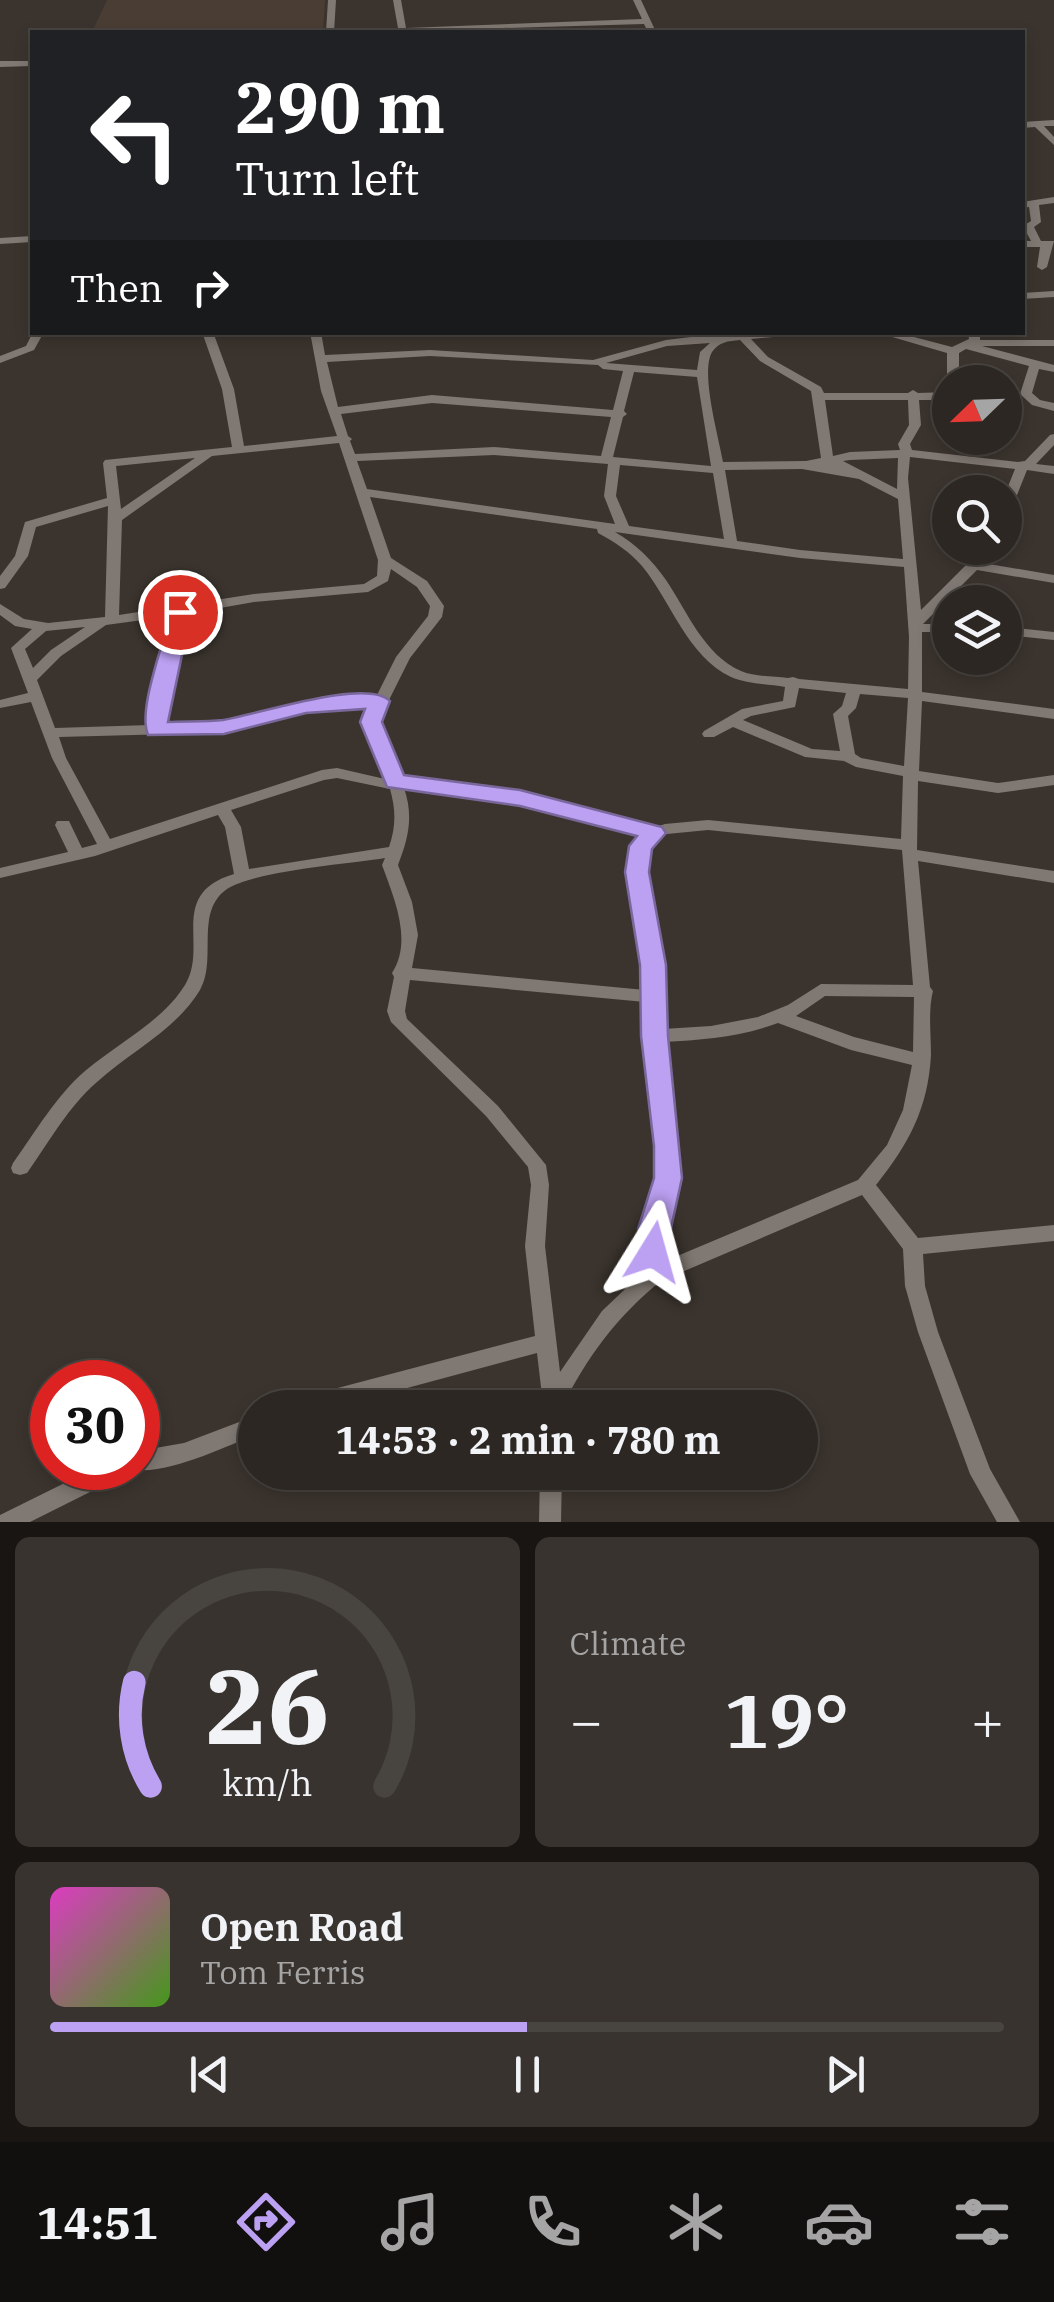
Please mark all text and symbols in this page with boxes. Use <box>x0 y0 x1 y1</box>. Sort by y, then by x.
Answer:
text: 290 m <box>235 61 445 152</box>
icon: left <box>70 70 200 200</box>
text: Turn left <box>235 149 419 207</box>
icon: right <box>183 260 238 315</box>
text: Then <box>70 263 163 312</box>
north arrow <box>932 365 1022 455</box>
map controls <box>932 365 1022 675</box>
button: search <box>932 475 1022 565</box>
pin <box>138 570 223 655</box>
icon: arrive <box>153 585 208 640</box>
button: layers <box>932 585 1022 675</box>
position arrow <box>601 1200 705 1304</box>
speed limit sign: 30 <box>30 1360 160 1490</box>
text: 14:53 · 2 min · 780 m <box>335 1415 721 1464</box>
text: Climate <box>570 1622 686 1664</box>
text: 26 <box>205 1637 330 1773</box>
text: 19° <box>724 1671 849 1769</box>
text: − <box>570 1685 603 1756</box>
text: + <box>971 1685 1004 1756</box>
text: km/h <box>222 1759 312 1806</box>
text: Open Road <box>200 1902 404 1951</box>
text: Tom Ferris <box>200 1951 365 1993</box>
icon: previous <box>182 2047 237 2102</box>
icon: pause <box>500 2047 555 2102</box>
icon: next <box>818 2047 873 2102</box>
icon: directions <box>231 2187 301 2257</box>
icon: music <box>375 2187 445 2257</box>
icon: phone <box>518 2187 588 2257</box>
icon: climate <box>661 2187 731 2257</box>
icon: car <box>804 2187 874 2257</box>
icon: filters <box>947 2187 1017 2257</box>
text: 14:51 <box>37 2193 158 2251</box>

